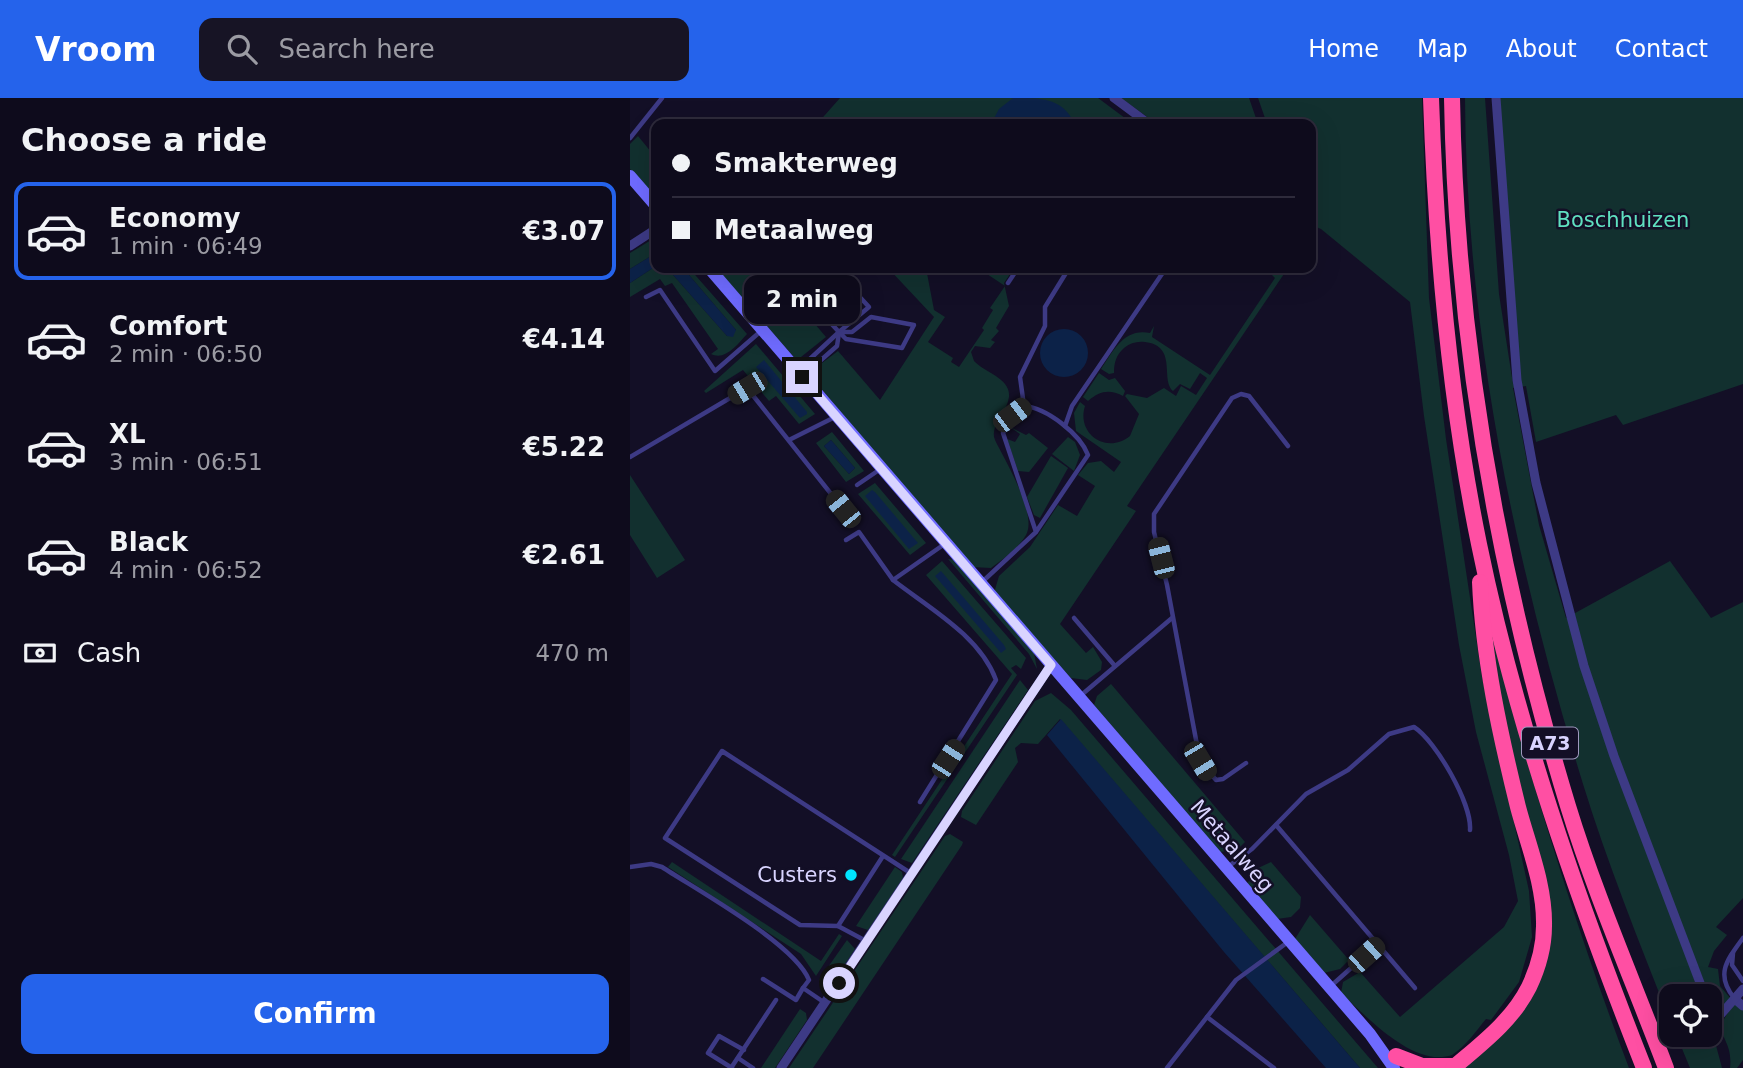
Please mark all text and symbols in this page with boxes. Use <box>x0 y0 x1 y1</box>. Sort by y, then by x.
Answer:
search box <box>199 18 689 81</box>
text: Vroom <box>35 30 157 69</box>
icon: search <box>223 30 261 68</box>
text: Search here <box>279 34 435 64</box>
text: Home <box>1308 35 1379 63</box>
text: Map <box>1417 35 1468 63</box>
text: About <box>1506 35 1577 63</box>
text: Contact <box>1615 35 1708 63</box>
text: Choose a ride <box>21 121 267 159</box>
text: Smakterweg <box>714 148 898 178</box>
icon: car <box>25 200 88 263</box>
text: Economy <box>109 203 240 233</box>
park label: Boschhuizen <box>1557 208 1689 232</box>
text: Metaalweg <box>714 215 874 245</box>
text: €3.07 <box>523 216 605 246</box>
text: 1 min · 06:49 <box>109 233 263 259</box>
callout: 2 min <box>744 275 860 324</box>
text: 2 min <box>766 286 838 312</box>
icon: car <box>25 308 88 371</box>
text: Comfort <box>109 311 227 341</box>
text: €4.14 <box>523 324 605 354</box>
text: 2 min · 06:50 <box>109 341 263 367</box>
route end <box>786 361 818 393</box>
car <box>724 368 771 408</box>
car <box>989 394 1036 436</box>
icon: car <box>25 416 88 479</box>
text: XL <box>109 419 146 449</box>
text: €5.22 <box>523 432 605 462</box>
text: 3 min · 06:51 <box>109 449 263 475</box>
car <box>822 486 865 532</box>
icon: car <box>25 524 88 587</box>
text: Black <box>109 527 188 557</box>
car <box>1146 535 1177 581</box>
text: €2.61 <box>523 540 605 570</box>
text: 4 min · 06:52 <box>109 557 263 583</box>
icon: cash <box>21 634 59 672</box>
text: Cash <box>77 638 141 668</box>
text: 470 m <box>535 640 609 666</box>
road number: A73 <box>1522 728 1578 758</box>
car <box>928 736 969 782</box>
car <box>1181 738 1220 784</box>
street label: Metaalweg <box>1185 795 1279 897</box>
place label: Custers <box>757 863 837 887</box>
marker: Custers <box>843 867 859 883</box>
car <box>1344 933 1389 977</box>
route start <box>823 967 855 999</box>
button: Confirm <box>21 974 609 1054</box>
map controls <box>1659 984 1722 1047</box>
button: locate <box>1659 984 1722 1047</box>

